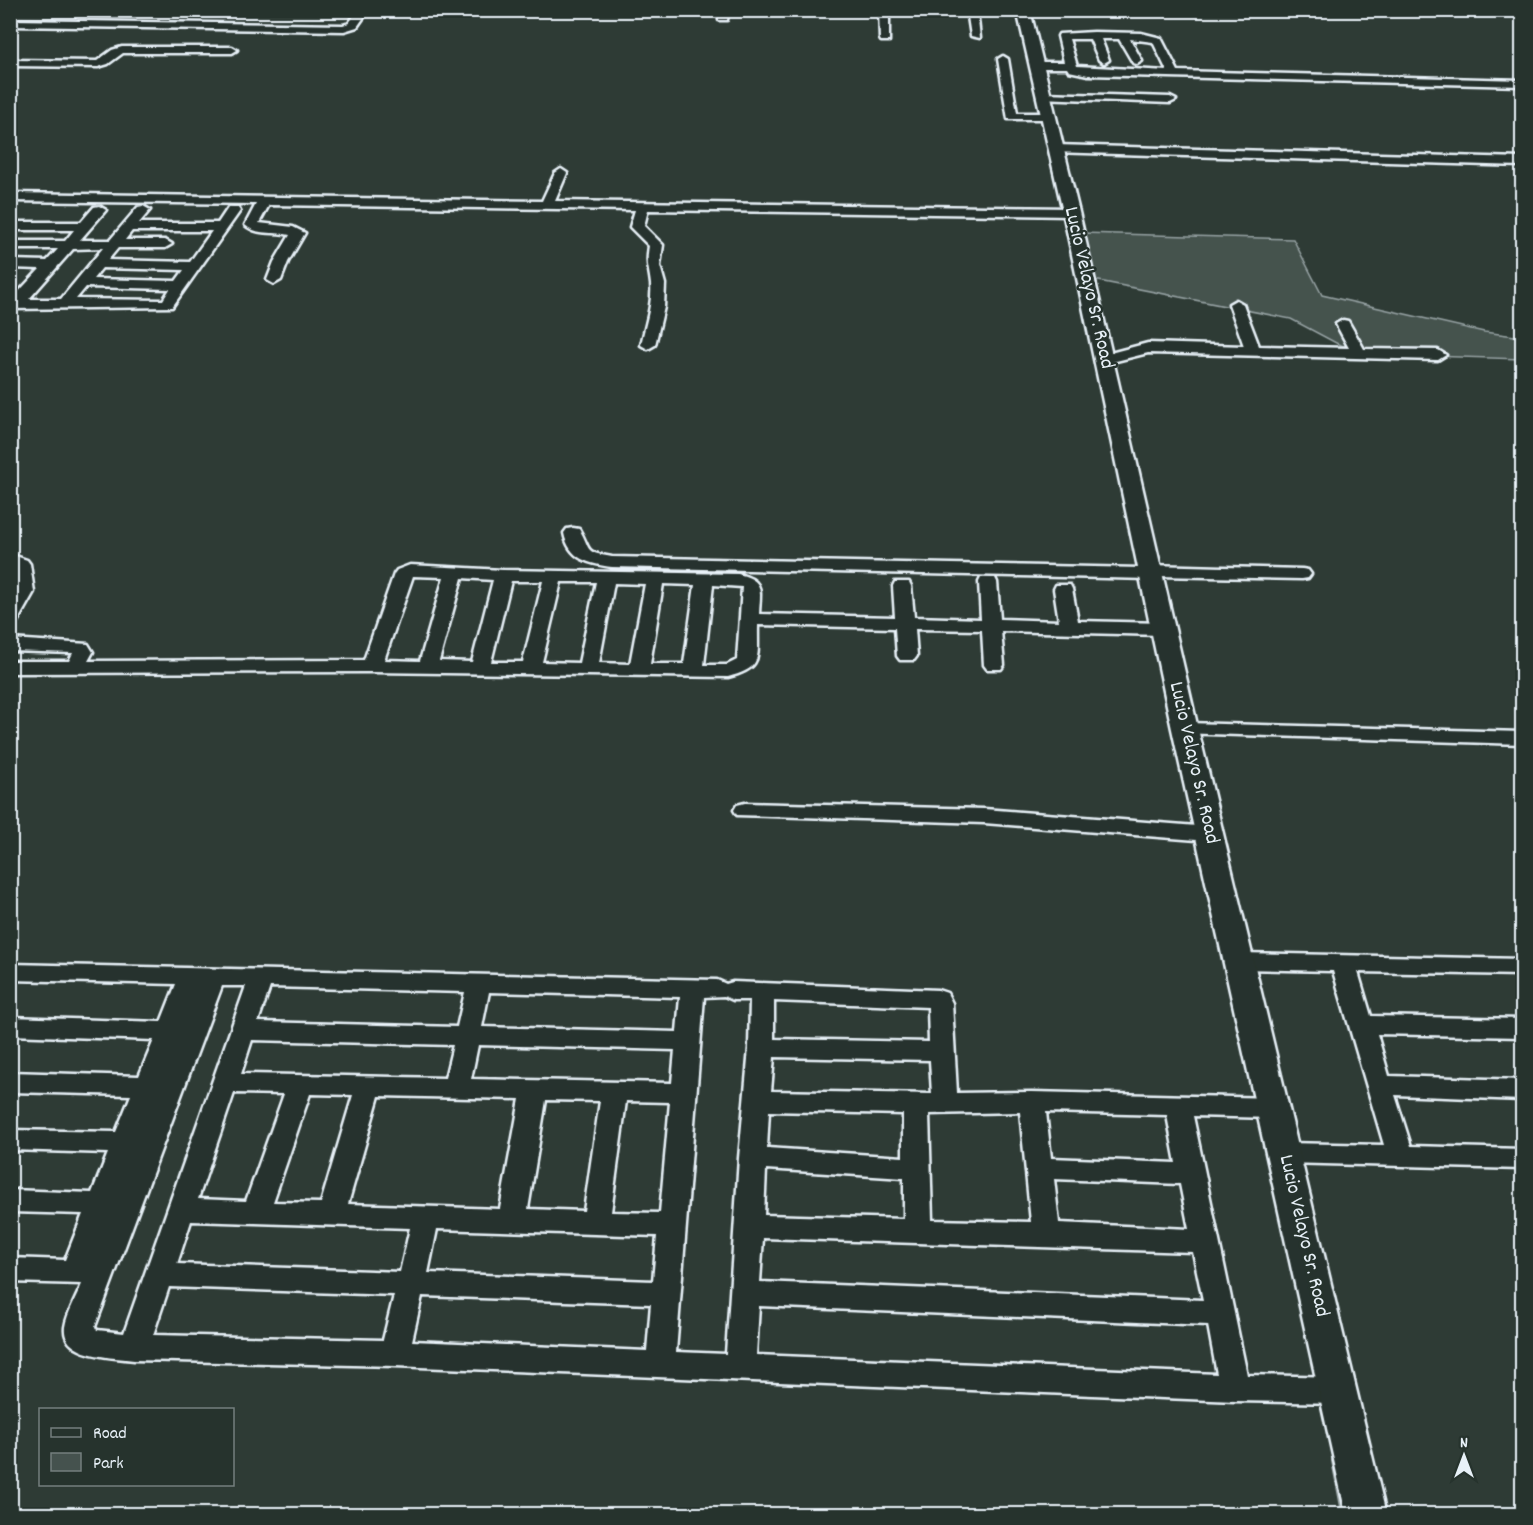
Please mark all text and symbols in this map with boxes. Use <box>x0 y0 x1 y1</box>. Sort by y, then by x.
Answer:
street label: Lucio Velayo Sr. Road <box>1055 204 1121 372</box>
street label: Lucio Velayo Sr. Road <box>1160 679 1226 847</box>
street label: Lucio Velayo Sr. Road <box>1270 1152 1336 1320</box>
legend <box>39 1408 234 1486</box>
text: Road <box>93 1422 127 1447</box>
north arrow <box>1434 1426 1494 1486</box>
text: N <box>1460 1432 1468 1455</box>
text: Park <box>93 1452 124 1477</box>

